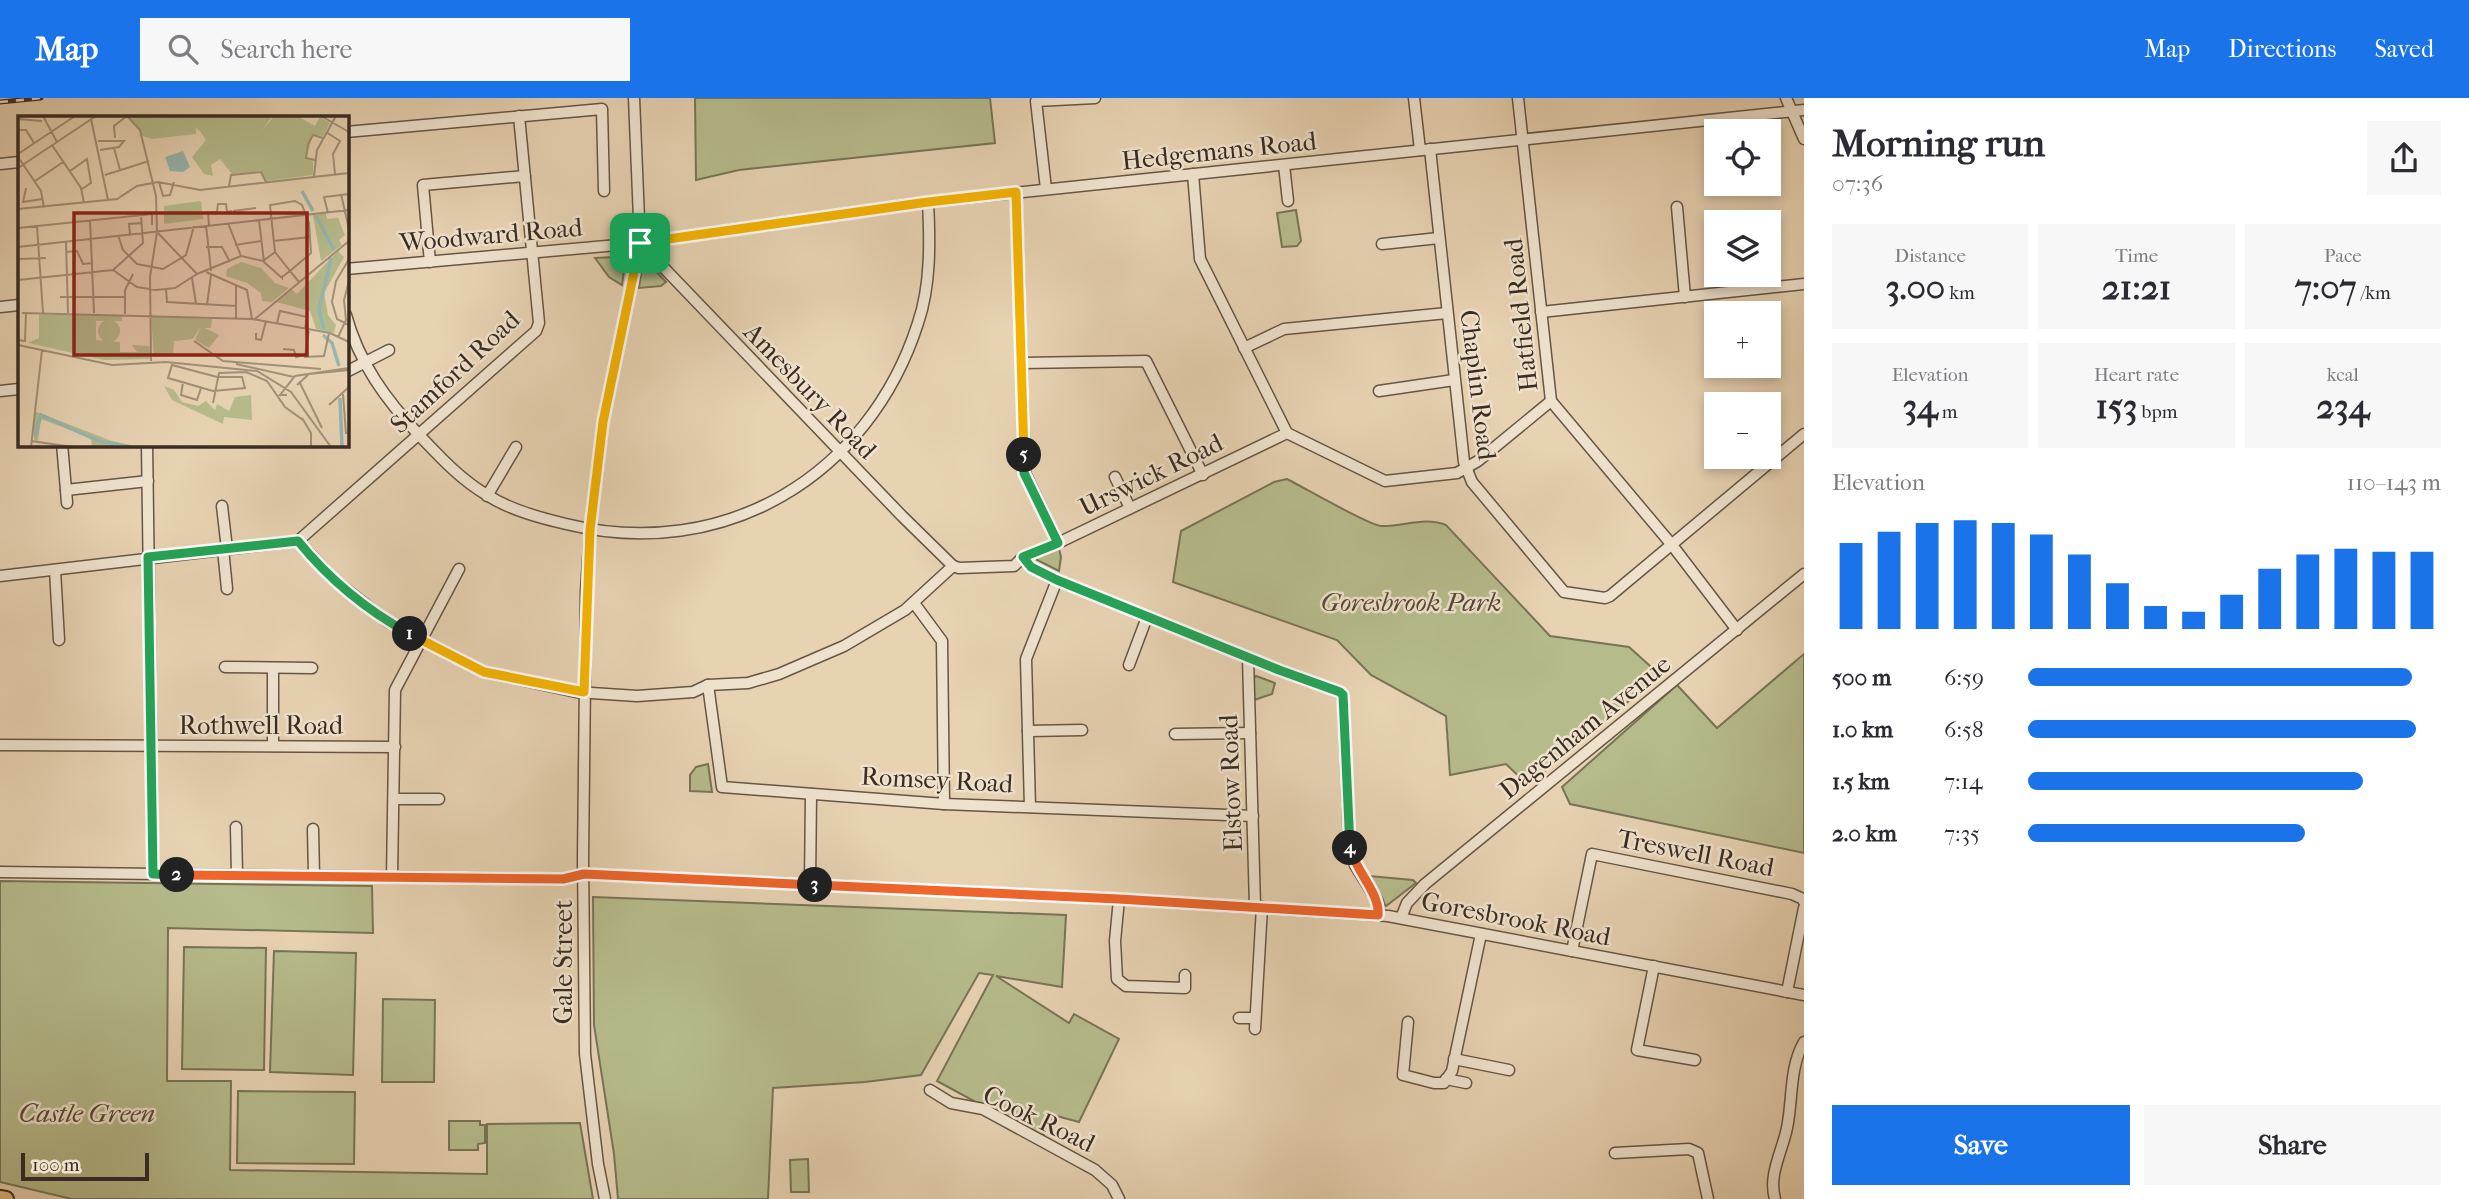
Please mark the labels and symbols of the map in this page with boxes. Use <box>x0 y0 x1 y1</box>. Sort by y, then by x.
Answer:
inset map <box>18 116 348 446</box>
street label: Hedgemans Road <box>1120 125 1319 177</box>
street label: Woodward Road <box>397 211 585 259</box>
pin <box>610 213 670 273</box>
street label: Hatfield Road <box>1497 236 1544 393</box>
street label: Stamford Road <box>384 304 527 440</box>
street label: Chaplin Road <box>1453 308 1503 463</box>
street label: Amesbury Road <box>737 316 883 466</box>
street label: Urswick Road <box>1074 427 1229 523</box>
pin: 5 <box>1006 438 1042 472</box>
park label: Goresbrook Park <box>1321 587 1501 618</box>
pin: 1 <box>392 616 428 652</box>
street label: Dagenham Avenue <box>1493 648 1677 806</box>
street label: Rothwell Road <box>179 710 344 741</box>
street label: Elstow Road <box>1213 713 1249 852</box>
street label: Romsey Road <box>860 761 1015 800</box>
street label: Treswell Road <box>1615 823 1778 883</box>
pin: 4 <box>1332 830 1368 866</box>
pin: 2 <box>160 858 194 892</box>
pin: 3 <box>798 868 832 902</box>
street label: Goresbrook Road <box>1419 885 1614 953</box>
street label: Gale Street <box>548 899 579 1024</box>
street label: Cook Road <box>978 1079 1101 1160</box>
park label: Castle Green <box>19 1098 155 1129</box>
scale bar <box>21 1150 149 1182</box>

